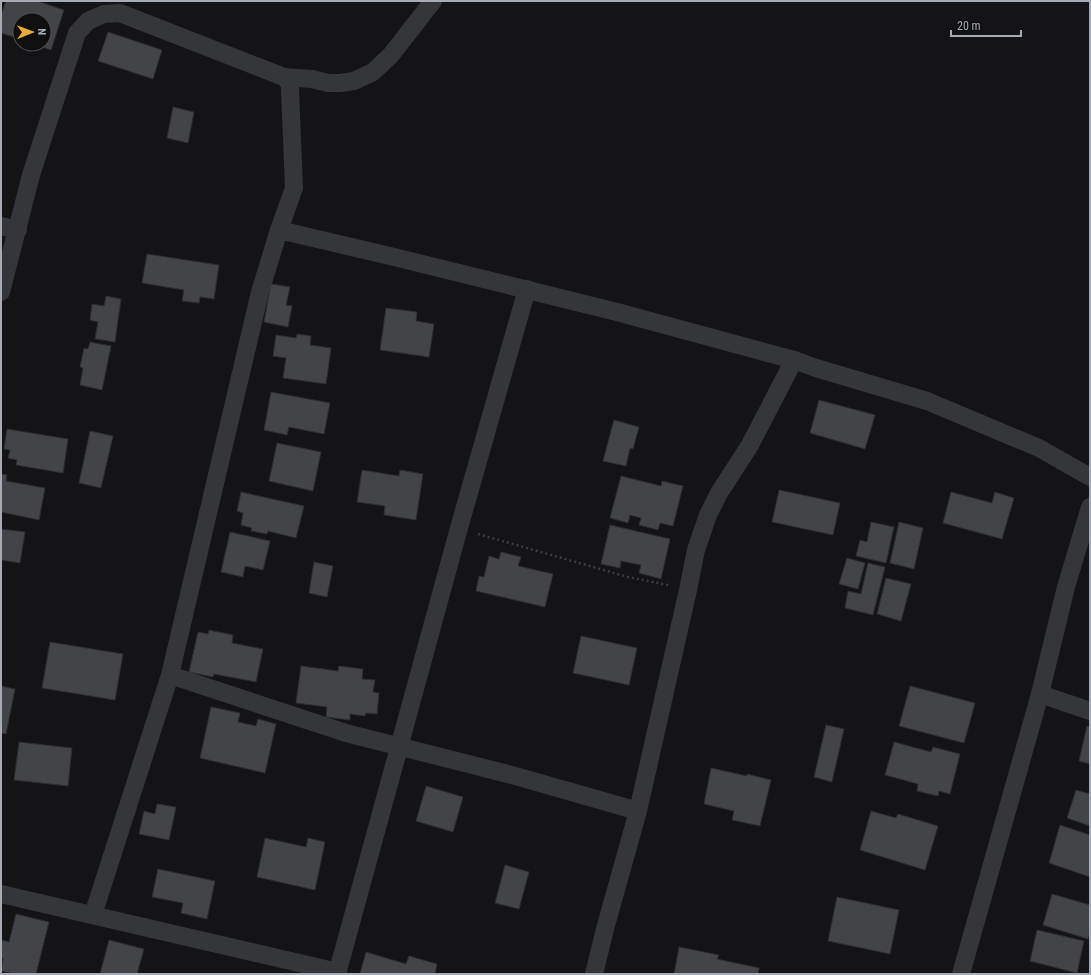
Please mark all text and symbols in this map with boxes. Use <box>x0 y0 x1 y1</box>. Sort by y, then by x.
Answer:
north arrow <box>12 12 52 52</box>
scale bar <box>951 12 1021 38</box>
text: 20 m <box>957 19 981 33</box>
text: N <box>35 28 48 36</box>

